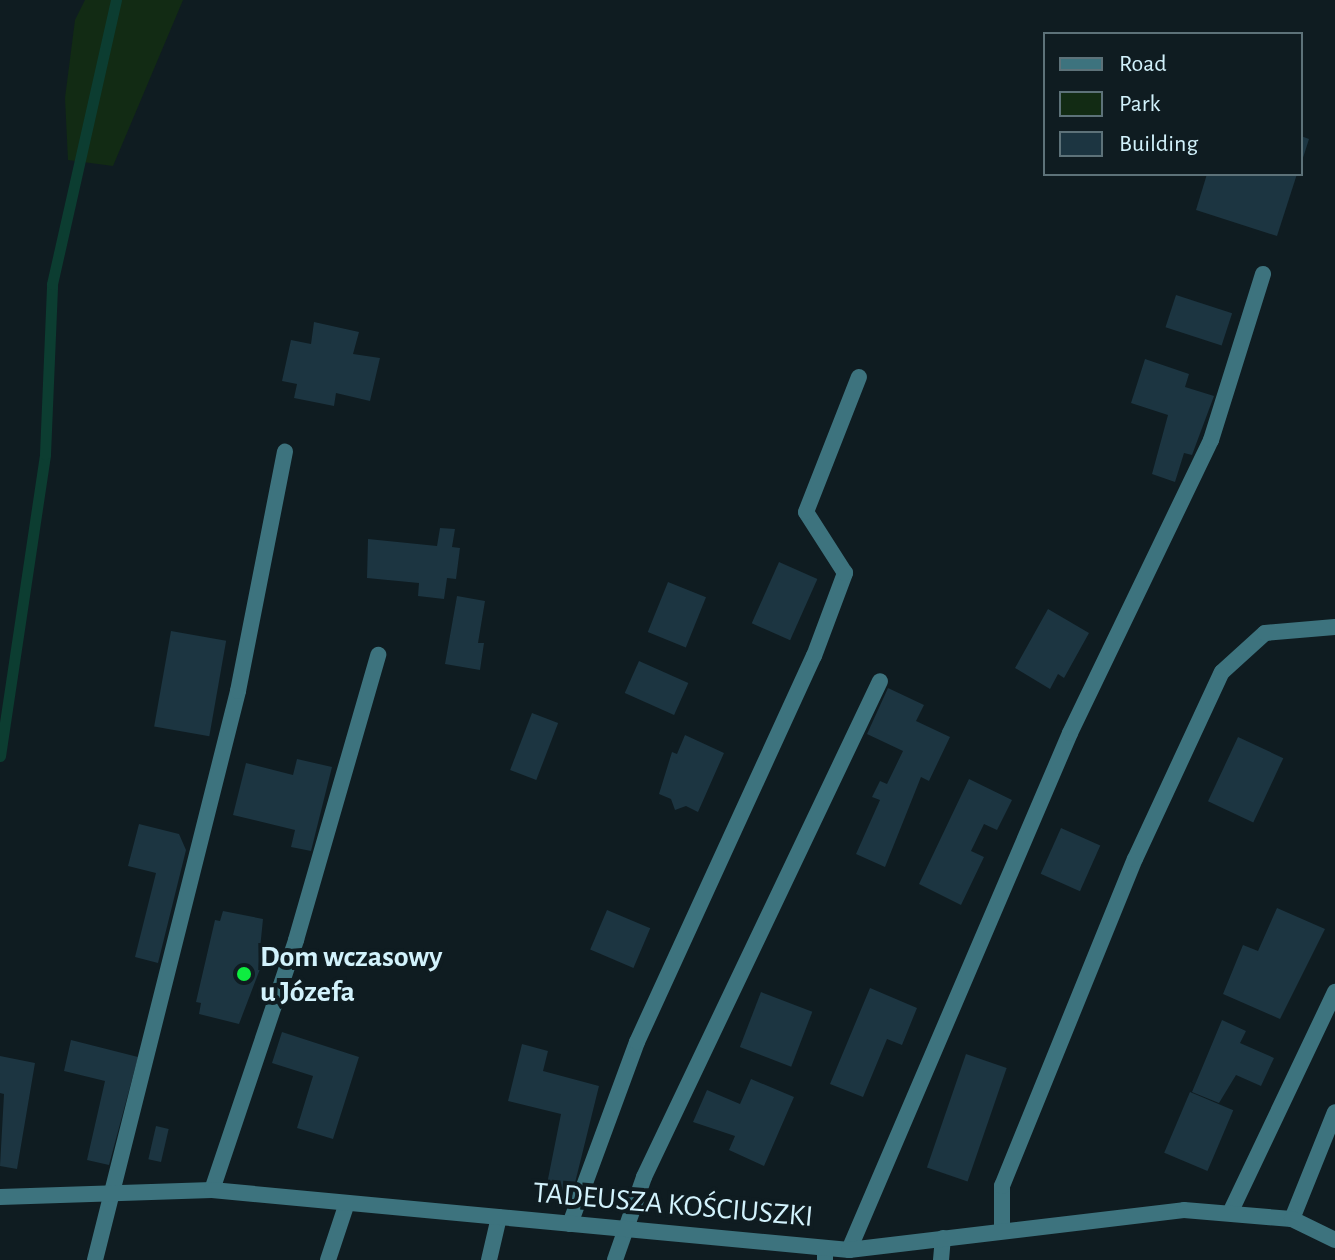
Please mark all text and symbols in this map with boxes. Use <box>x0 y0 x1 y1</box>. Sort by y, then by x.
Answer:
legend <box>1043 32 1303 176</box>
text: Road <box>1119 52 1167 76</box>
text: Park <box>1119 92 1160 116</box>
text: Building <box>1119 132 1198 156</box>
place label: Dom wczasowy u Józefa <box>260 939 443 1010</box>
marker: Dom wczasowy u Józefa <box>235 965 253 983</box>
street label: TADEUSZA KOŚCIUSZKI <box>531 1175 815 1235</box>

